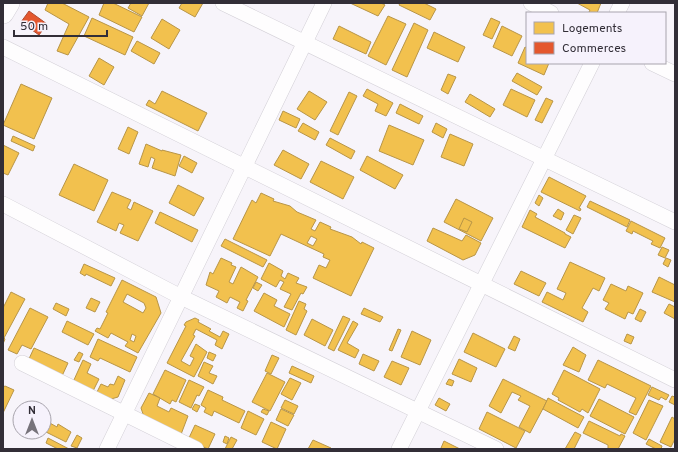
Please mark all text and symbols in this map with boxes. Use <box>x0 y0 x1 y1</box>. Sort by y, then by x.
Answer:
scale bar <box>14 12 107 38</box>
legend <box>526 12 666 64</box>
text: 50 m <box>20 19 48 35</box>
text: Logements <box>562 21 622 37</box>
text: Commerces <box>562 41 626 57</box>
north arrow <box>12 400 52 440</box>
text: N <box>28 404 36 418</box>

